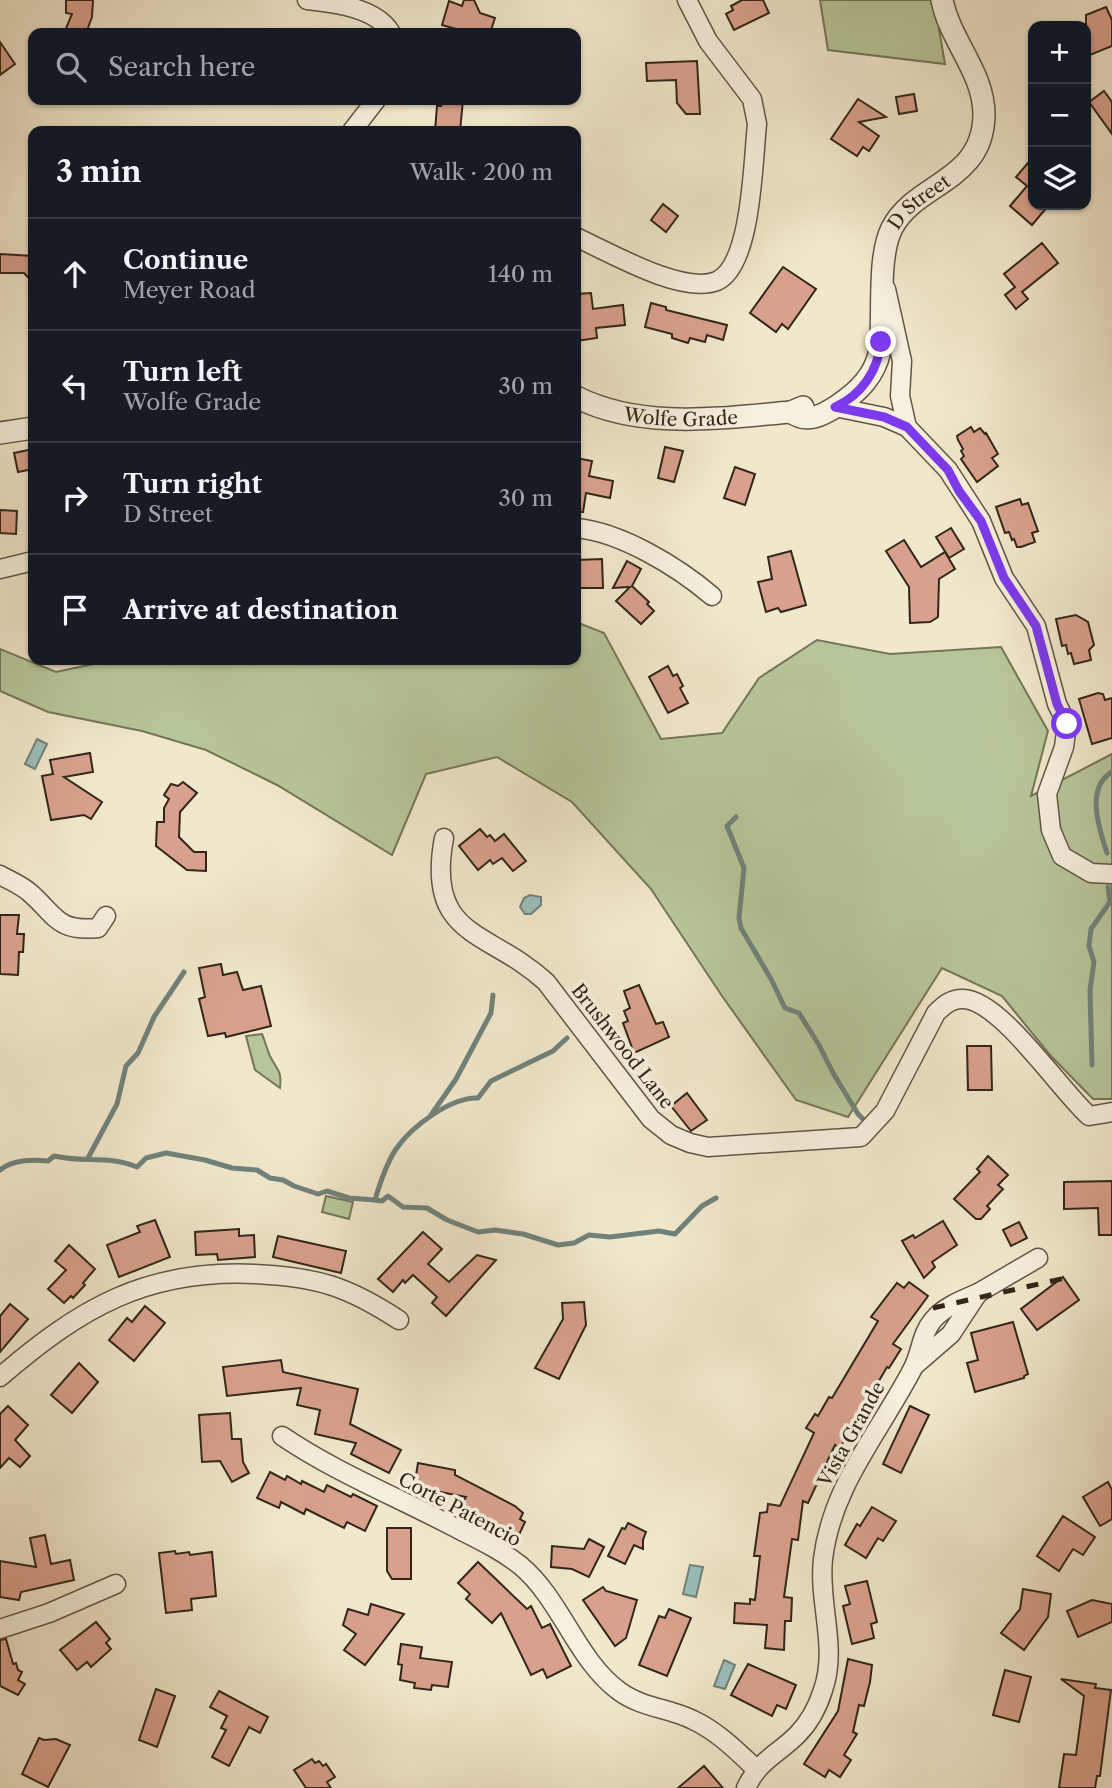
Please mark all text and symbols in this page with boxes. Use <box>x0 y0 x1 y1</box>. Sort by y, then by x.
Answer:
map controls <box>1028 21 1091 210</box>
button: + <box>1028 21 1091 84</box>
search box <box>28 28 581 105</box>
icon: search <box>52 48 90 86</box>
text: Search here <box>108 51 255 83</box>
button: − <box>1028 84 1091 147</box>
button: layers <box>1028 147 1091 210</box>
text: 3 min <box>56 153 142 190</box>
text: Walk · 200 m <box>409 158 553 186</box>
street label: D Street <box>883 169 955 234</box>
text: Continue <box>123 244 248 276</box>
icon: ahead <box>56 255 94 293</box>
text: 140 m <box>488 260 553 288</box>
text: Meyer Road <box>123 276 255 304</box>
route end <box>865 326 896 357</box>
text: Turn left <box>123 356 242 388</box>
icon: left <box>56 367 94 405</box>
text: 30 m <box>498 372 553 400</box>
text: Wolfe Grade <box>123 388 261 416</box>
street label: Wolfe Grade <box>621 403 739 431</box>
text: Turn right <box>123 468 262 500</box>
icon: right <box>56 479 94 517</box>
text: 30 m <box>498 484 553 512</box>
text: D Street <box>123 500 213 528</box>
icon: arrive <box>56 591 94 629</box>
text: Arrive at destination <box>123 594 398 626</box>
route start <box>1051 708 1082 739</box>
street label: Brushwood Lane <box>567 979 679 1114</box>
street label: Vista Grande <box>813 1378 890 1492</box>
street label: Corte Patencio <box>394 1467 525 1551</box>

